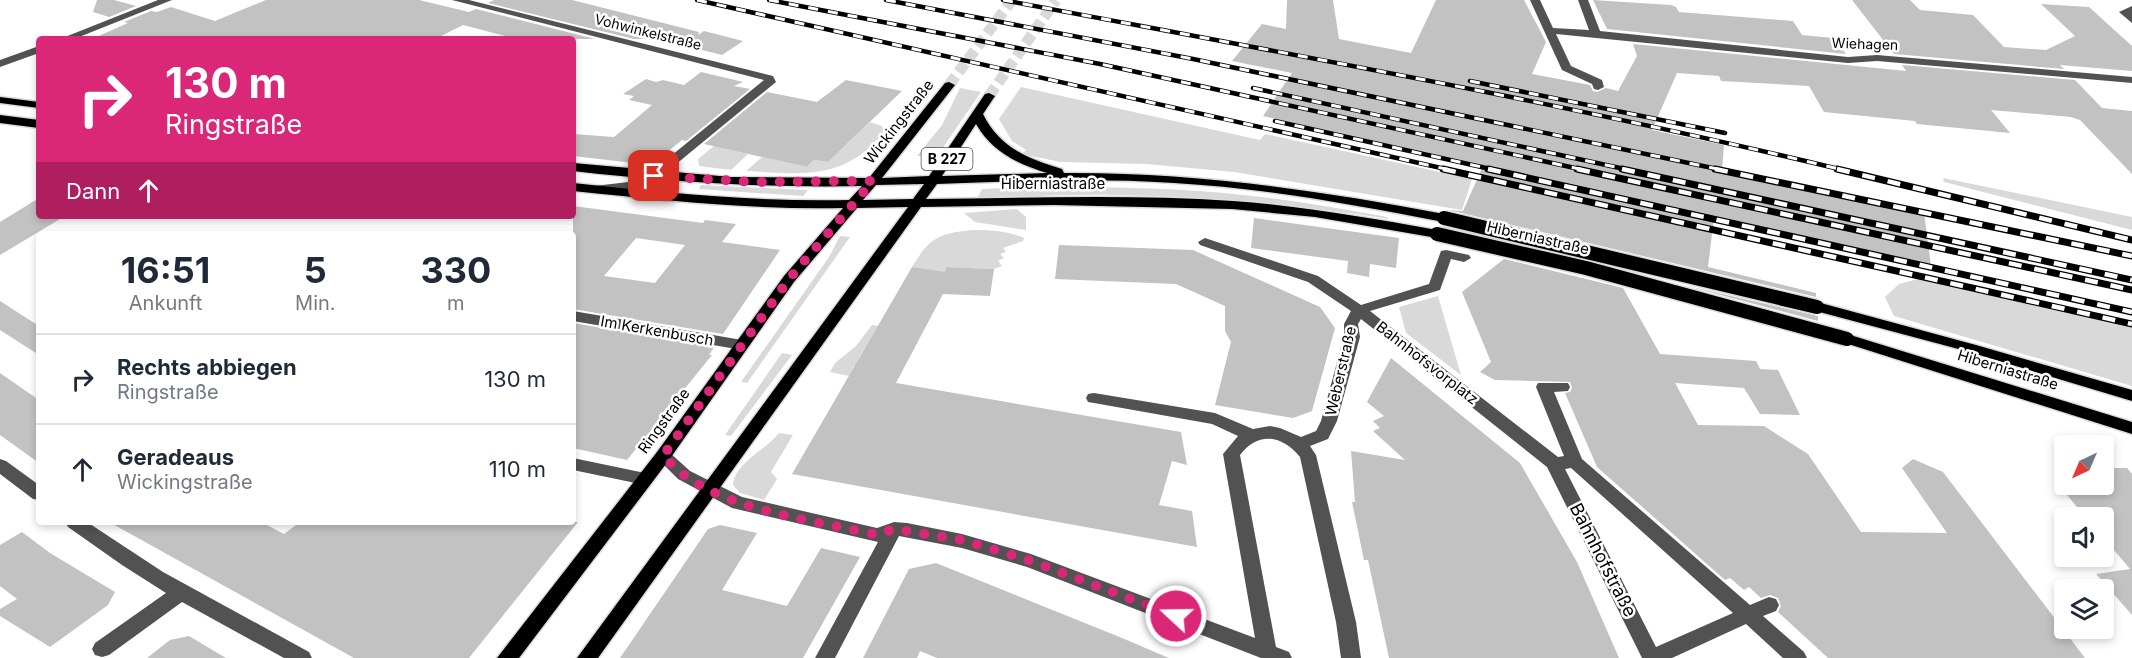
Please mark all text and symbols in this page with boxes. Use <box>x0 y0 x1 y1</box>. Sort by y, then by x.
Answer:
street label: Vohwinkelstraße <box>593 10 703 53</box>
street label: Wiehagen <box>1831 34 1899 53</box>
text: 130 m <box>165 57 287 108</box>
icon: right <box>66 60 144 138</box>
street label: Wickingstraße <box>860 76 937 168</box>
text: Ringstraße <box>165 108 302 141</box>
road number: B 227 <box>922 148 972 170</box>
pin <box>628 150 679 201</box>
icon: arrive <box>637 159 670 192</box>
icon: ahead <box>132 174 165 207</box>
street label: Hiberniastraße <box>1001 174 1105 193</box>
text: Dann <box>66 178 120 204</box>
street label: Hiberniastraße <box>1485 217 1591 259</box>
text: 16:51 <box>121 248 210 292</box>
text: 5 <box>304 248 327 292</box>
text: 330 <box>420 248 491 292</box>
text: Ankunft <box>129 291 202 315</box>
text: Min. <box>295 291 336 315</box>
text: m <box>447 291 465 315</box>
street label: Im Kerkenbusch <box>599 311 715 350</box>
street label: Bahnhofsvorplatz <box>1372 317 1482 408</box>
street label: Weberstraße <box>1321 324 1360 417</box>
street label: Hiberniastraße <box>1955 345 2061 394</box>
text: Rechts abbiegen <box>117 354 297 380</box>
icon: right <box>66 363 99 396</box>
text: 130 m <box>484 366 546 392</box>
text: Ringstraße <box>117 380 219 404</box>
street label: Ringstraße <box>634 384 694 457</box>
north arrow <box>2054 435 2114 495</box>
map controls <box>2054 435 2114 639</box>
text: Geradeaus <box>117 444 234 470</box>
icon: ahead <box>66 453 99 486</box>
text: 110 m <box>489 456 546 482</box>
text: Wickingstraße <box>117 470 253 494</box>
street label: Bahnhofstraße <box>1566 499 1641 620</box>
button: sound <box>2054 507 2114 567</box>
button: layers <box>2054 579 2114 639</box>
position arrow <box>1144 584 1208 648</box>

